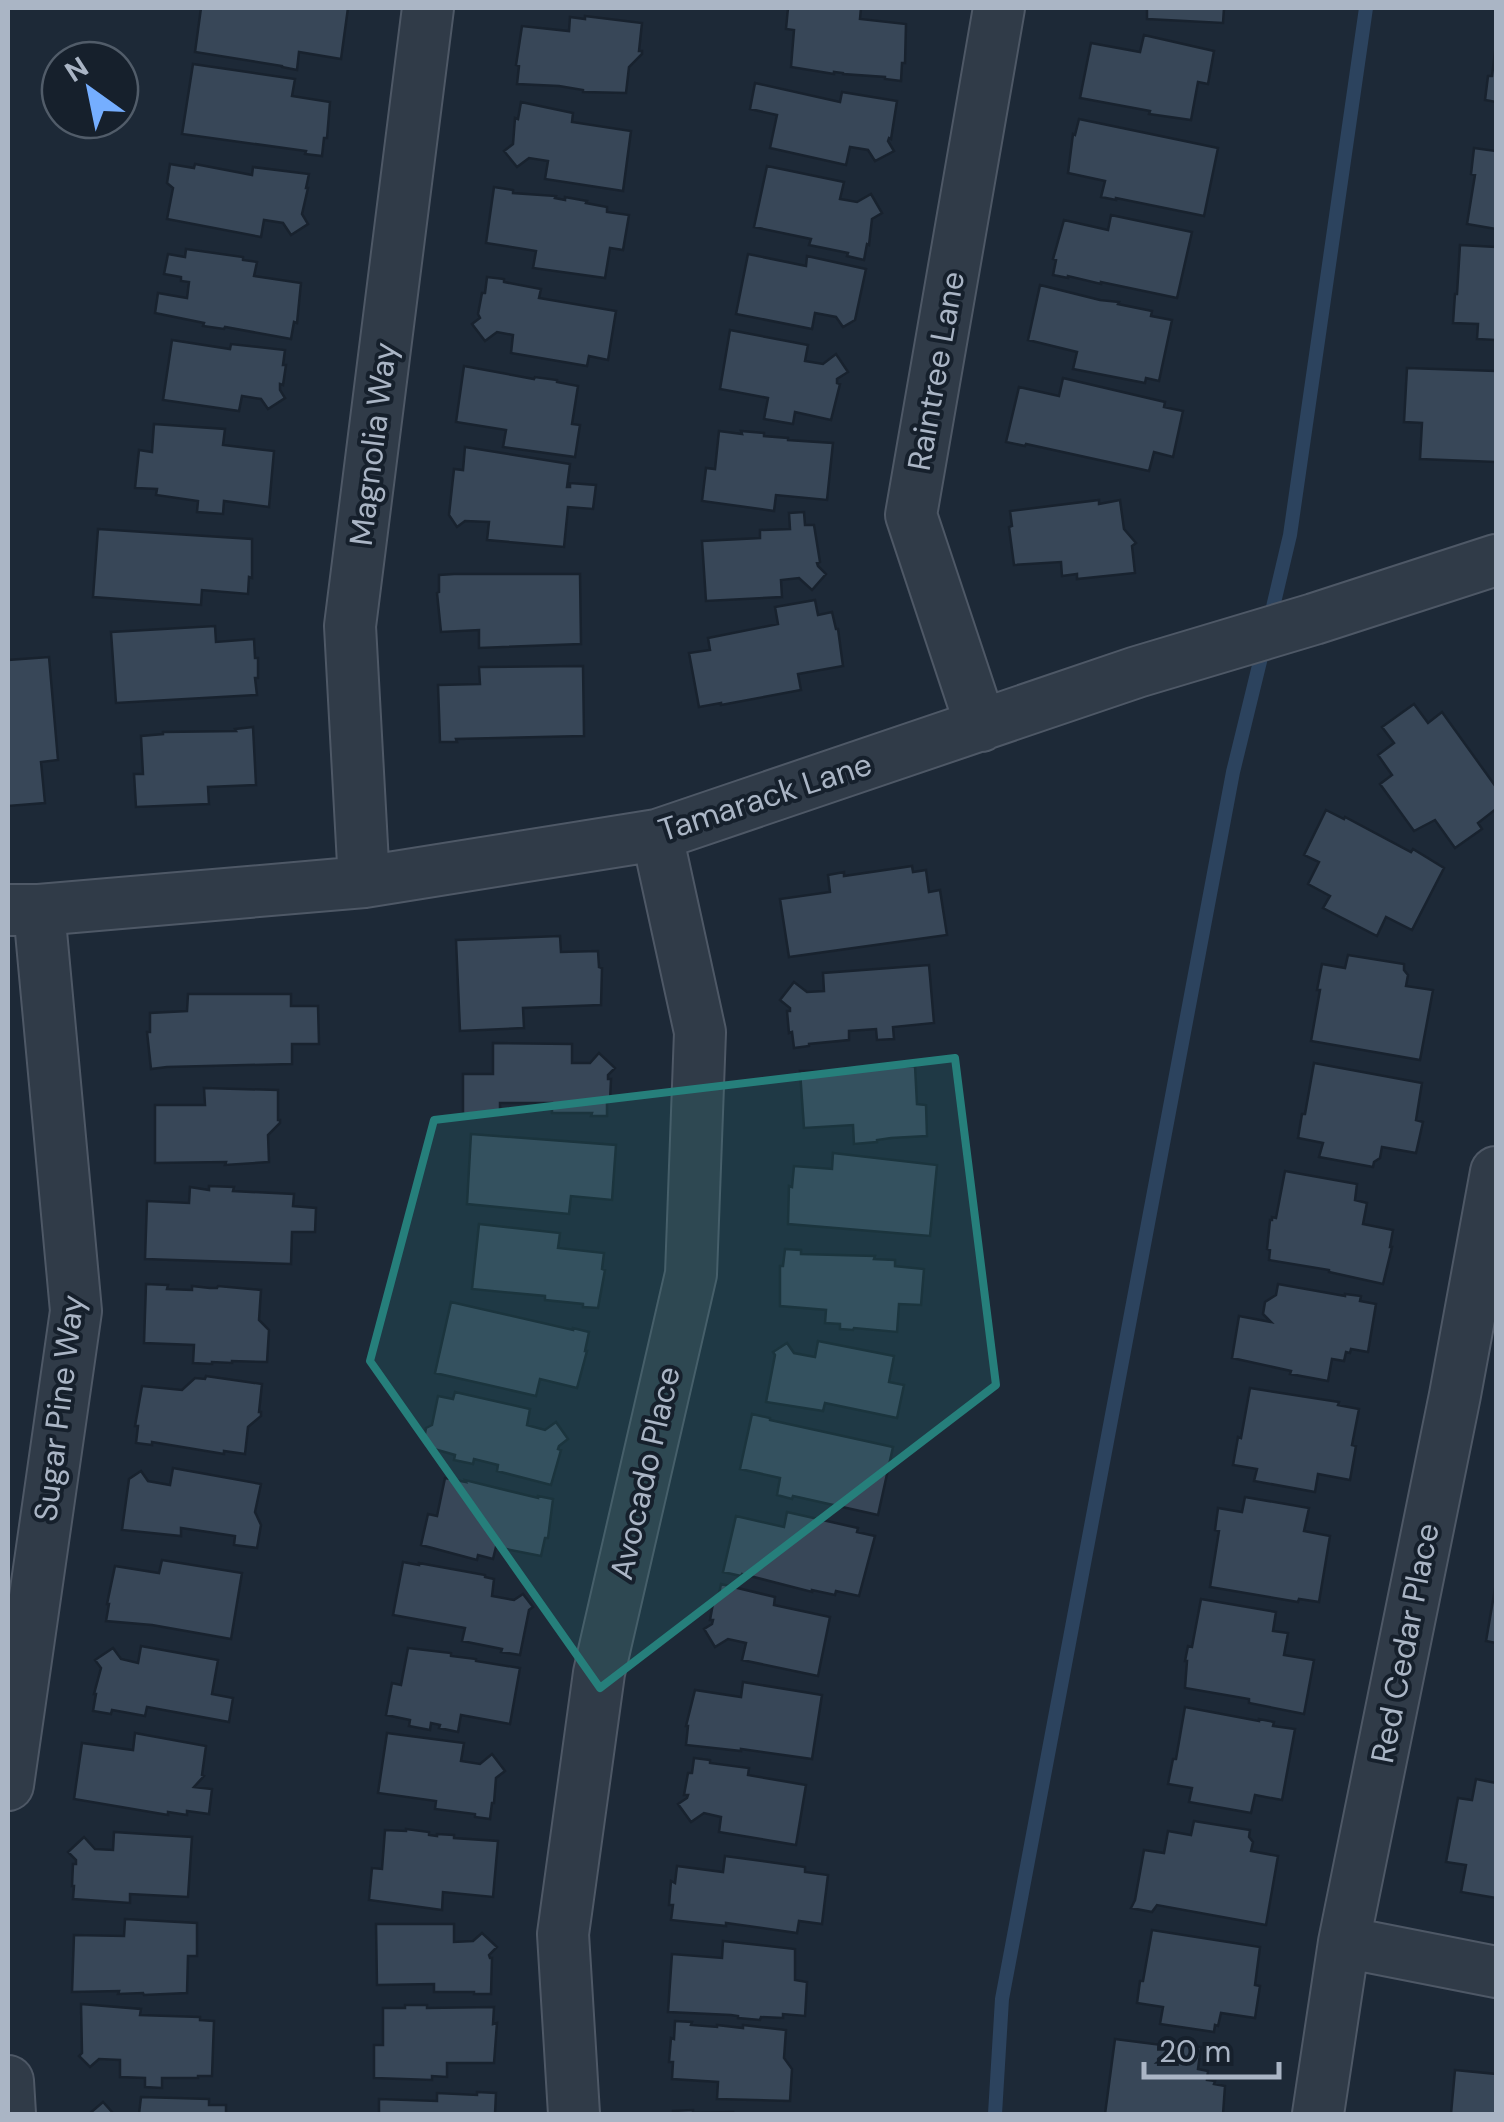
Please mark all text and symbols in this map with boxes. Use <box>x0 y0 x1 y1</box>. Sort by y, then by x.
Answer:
north arrow <box>40 40 140 140</box>
text: N <box>58 48 95 91</box>
street label: Raintree Lane <box>898 268 974 474</box>
street label: Magnolia Way <box>340 340 406 548</box>
street label: Tamarack Lane <box>653 743 877 851</box>
street label: Sugar Pine Way <box>24 1292 94 1524</box>
street label: Avocado Place <box>600 1362 690 1584</box>
street label: Red Cedar Place <box>1361 1520 1449 1766</box>
scale bar <box>1144 2017 1279 2079</box>
text: 20 m <box>1159 2032 1231 2071</box>

